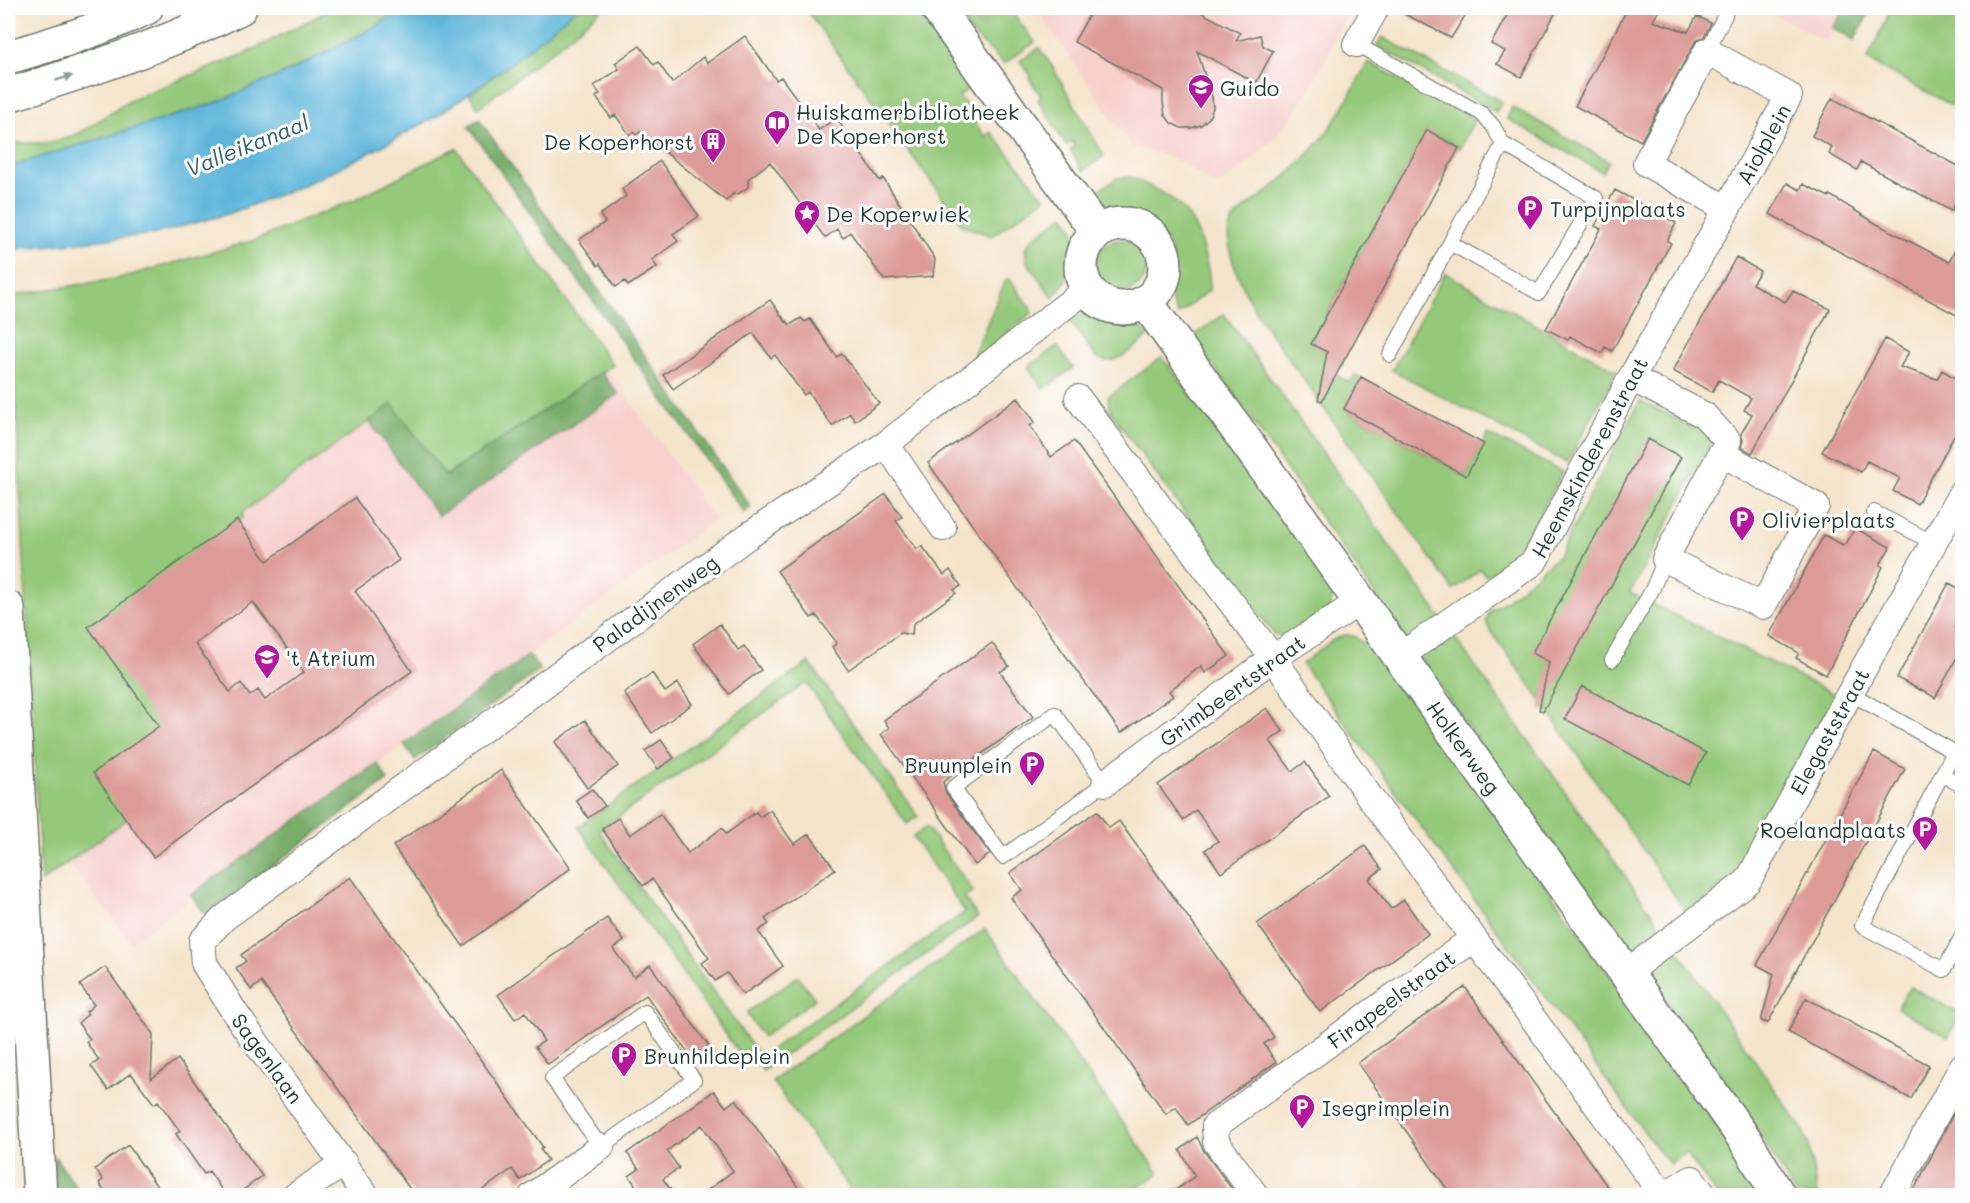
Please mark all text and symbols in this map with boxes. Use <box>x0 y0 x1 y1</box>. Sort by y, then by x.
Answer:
school or university icon: Guido <box>1186 72 1216 110</box>
one-way arrow <box>55 73 73 82</box>
place label: Guido <box>1220 74 1279 101</box>
place label: Huiskamerbibliotheek De Koperhorst <box>796 98 1019 149</box>
street label: Aiolplein <box>1730 99 1796 189</box>
water label: Valleikanaal <box>181 107 313 183</box>
library icon: Huiskamerbibliotheek De Koperhorst <box>762 108 792 146</box>
building icon: De Koperhorst <box>698 126 728 164</box>
place label: De Koperhorst <box>544 128 694 155</box>
parking icon: Turpijnplaats <box>1515 193 1545 231</box>
place label: Turpijnplaats <box>1550 195 1686 222</box>
place icon: De Koperwiek <box>792 198 822 236</box>
place label: De Koperwiek <box>826 200 969 227</box>
street label: Heemskinderenstraat <box>1524 352 1654 562</box>
parking icon: Olivierplaats <box>1727 504 1757 542</box>
place label: Olivierplaats <box>1762 506 1895 533</box>
street label: Paladijnenweg <box>587 548 723 658</box>
street label: Grimbeertstraat <box>1154 628 1310 752</box>
school or university icon: 't Atrium <box>252 642 282 680</box>
place label: 't Atrium <box>286 644 376 671</box>
street label: Elegaststraat <box>1783 663 1875 799</box>
street label: Holkerweg <box>1421 695 1507 799</box>
parking icon: Bruunplein <box>1017 749 1047 787</box>
place label: Bruunplein <box>905 751 1012 778</box>
parking icon: Roelandplaats <box>1910 814 1940 852</box>
place label: Roelandplaats <box>1760 816 1906 843</box>
street label: Firapeelstraat <box>1322 944 1460 1054</box>
street label: Sagenlaan <box>226 1008 310 1108</box>
parking icon: Brunhildeplein <box>609 1040 639 1078</box>
place label: Brunhildeplein <box>644 1042 790 1069</box>
parking icon: Isegrimplein <box>1287 1092 1317 1130</box>
place label: Isegrimplein <box>1322 1094 1450 1121</box>

